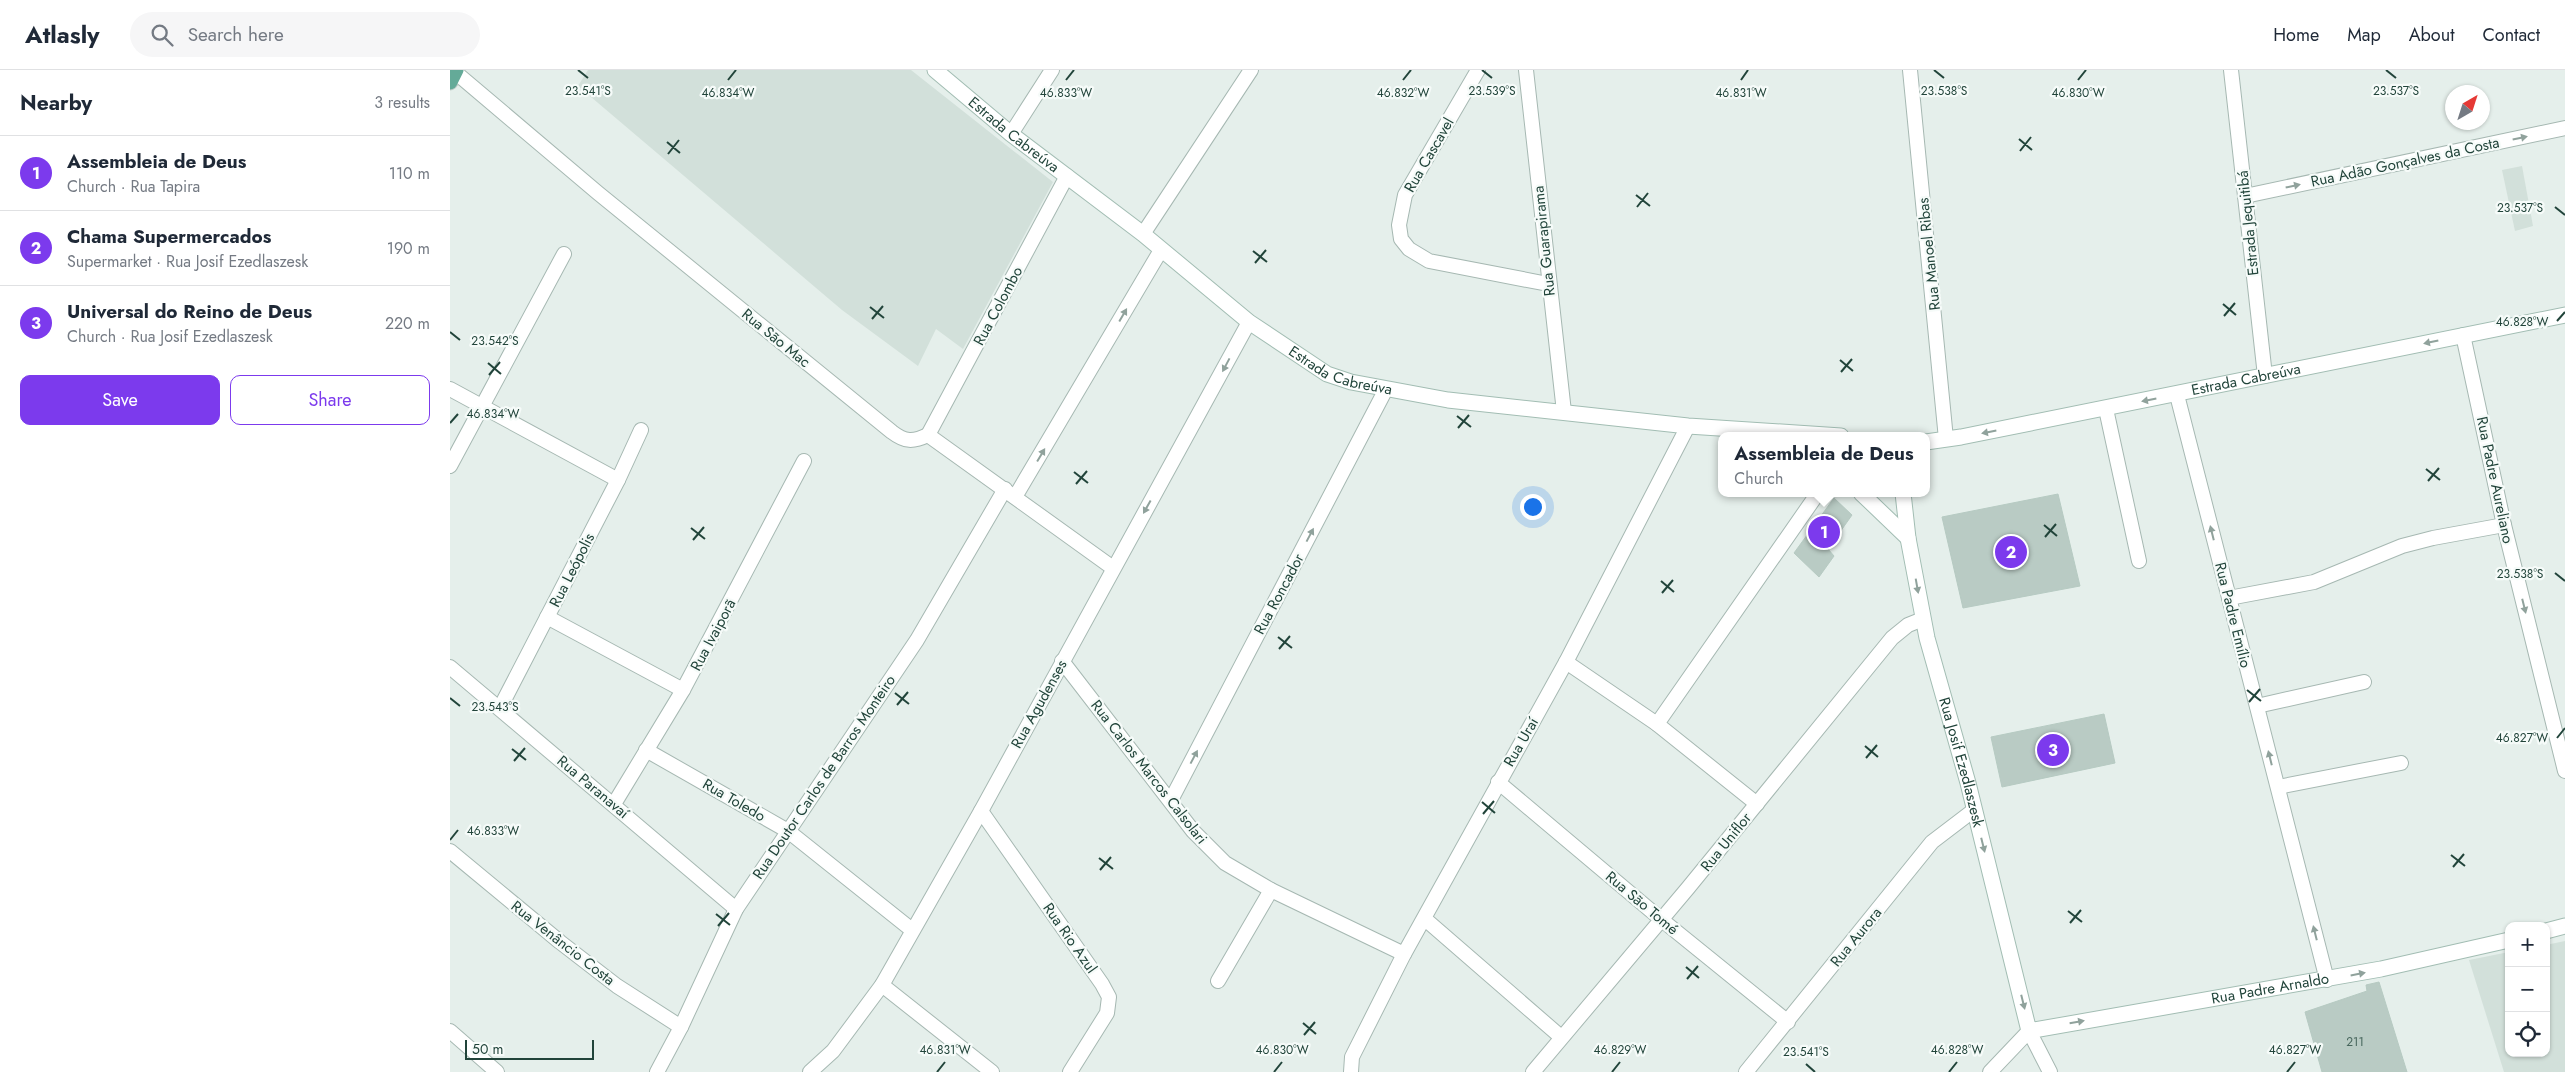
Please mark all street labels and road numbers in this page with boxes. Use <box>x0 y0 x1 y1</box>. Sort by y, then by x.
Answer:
street label: Estrada Cabreúva <box>963 92 1064 178</box>
street label: Rua Cascavel <box>1399 113 1459 197</box>
street label: Rua Adão Gonçalves da Costa <box>2309 131 2501 193</box>
street label: Estrada Jequitibá <box>2232 169 2264 277</box>
street label: Rua Guarapirama <box>1527 185 1561 297</box>
street label: Rua Manoel Ribas <box>1912 197 1946 311</box>
street label: Rua Colombo <box>968 263 1028 349</box>
street label: Rua São Mac <box>737 303 815 373</box>
street label: Estrada Cabreúva <box>1284 340 1394 400</box>
street label: Estrada Cabreúva <box>2189 358 2302 401</box>
street label: Rua Padre Aureliano <box>2471 414 2519 546</box>
street label: Rua Leópolis <box>544 529 600 611</box>
street label: Rua Roncador <box>1248 549 1310 638</box>
street label: Rua Padre Emílio <box>2209 560 2257 670</box>
street label: Rua Ivaiporã <box>685 595 741 675</box>
street label: Rua Agudenses <box>1006 656 1072 752</box>
street label: Rua Doutor Carlos de Barros Monteiro <box>747 670 901 884</box>
street label: Rua Carlos Marcos Calsolari <box>1086 695 1212 849</box>
street label: Rua Josif Ezedlaszesk <box>1933 695 1990 830</box>
street label: Rua Uraí <box>1498 712 1544 771</box>
street label: Rua Paranavaí <box>552 750 635 824</box>
street label: Rua Toledo <box>698 773 770 827</box>
street label: Rua Uniflor <box>1695 807 1757 876</box>
street label: Rua São Tomé <box>1601 866 1683 940</box>
street label: Rua Venâncio Costa <box>506 895 620 991</box>
street label: Rua Rio Azul <box>1038 898 1102 978</box>
street label: Rua Aurora <box>1825 903 1887 971</box>
street label: Rua Padre Arnaldo <box>2210 967 2331 1010</box>

